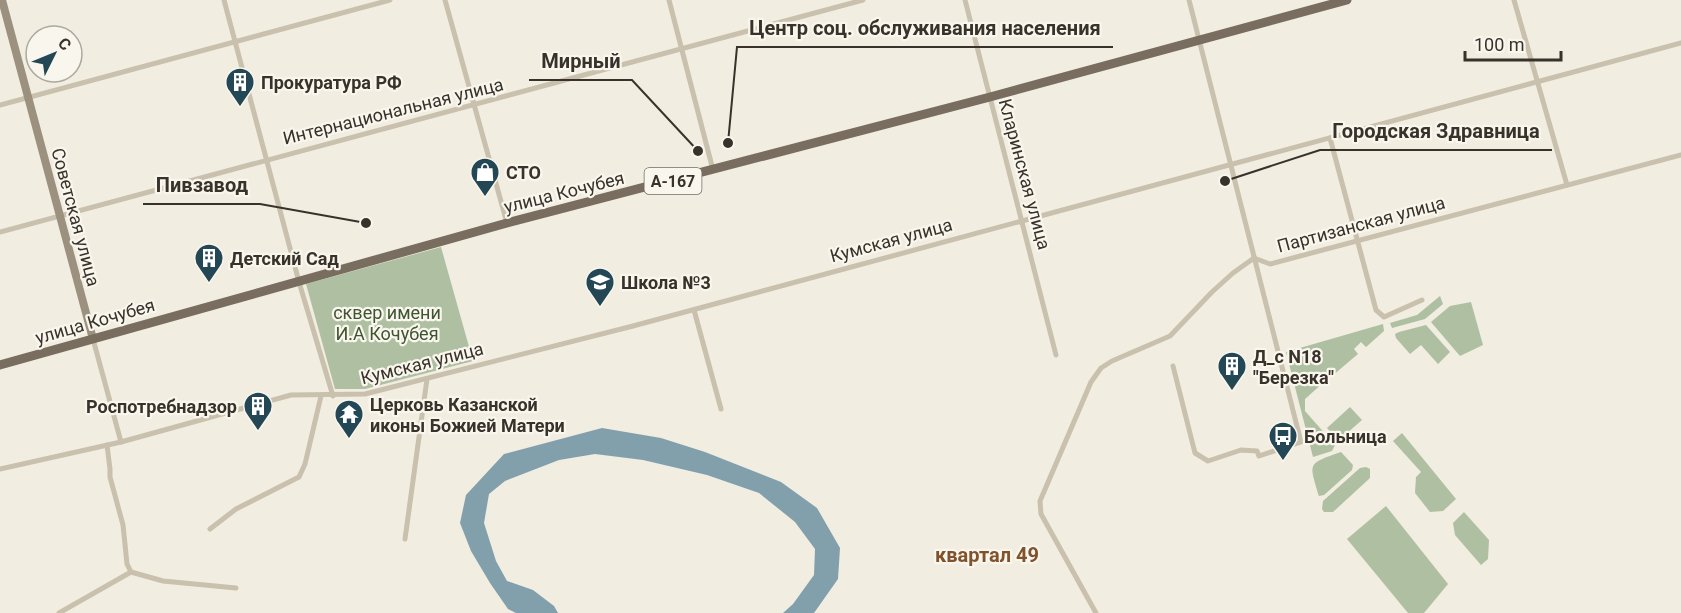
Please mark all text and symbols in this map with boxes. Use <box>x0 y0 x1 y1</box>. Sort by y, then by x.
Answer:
callout: Центр соц. обслуживания населения <box>737 9 1113 47</box>
text: Центр соц. обслуживания населения <box>749 16 1101 40</box>
north arrow <box>24 24 84 84</box>
scale bar <box>1465 24 1561 62</box>
text: С <box>54 34 75 54</box>
text: 100 m <box>1474 34 1525 55</box>
callout: Мирный <box>529 42 632 80</box>
text: Мирный <box>541 49 621 73</box>
building icon: Прокуратура РФ <box>224 66 256 108</box>
place label: Прокуратура РФ <box>261 72 402 93</box>
street label: Интернациональная улица <box>281 73 505 149</box>
street label: Кларинская улица <box>995 96 1055 252</box>
callout: Городская Здравница <box>1320 112 1552 150</box>
text: Городская Здравница <box>1332 119 1540 143</box>
street label: Советская улица <box>47 146 105 288</box>
shop icon: СТО <box>469 156 501 198</box>
place label: СТО <box>506 162 541 183</box>
callout: Пивзавод <box>143 166 260 204</box>
street label: улица Кочубея <box>502 167 626 217</box>
road number: А-167 <box>644 168 702 194</box>
text: Пивзавод <box>156 173 249 197</box>
street label: Партизанская улица <box>1275 191 1447 257</box>
street label: Кумская улица <box>828 214 954 266</box>
building icon: Детский Сад <box>193 242 225 284</box>
place label: Детский Сад <box>230 248 339 269</box>
school or university icon: Школа №3 <box>584 266 616 308</box>
place label: Школа №3 <box>621 272 711 293</box>
street label: улица Кочубея <box>33 294 157 348</box>
park label: сквер имени И.А Кочубея <box>333 302 441 344</box>
street label: Кумская улица <box>358 338 486 388</box>
place label: Д_с N18 "Березка" <box>1253 346 1334 388</box>
building icon: Д_с N18 "Березка" <box>1216 350 1248 392</box>
building icon: Роспотребнадзор <box>242 390 274 432</box>
place label: Церковь Казанской иконы Божией Матери <box>370 394 565 436</box>
place label: Роспотребнадзор <box>86 396 237 417</box>
temple icon: Церковь Казанской иконы Божией Матери <box>333 398 365 440</box>
bus stop icon: Больница <box>1267 420 1299 462</box>
place label: Больница <box>1304 426 1387 447</box>
district label: квартал 49 <box>935 543 1039 567</box>

